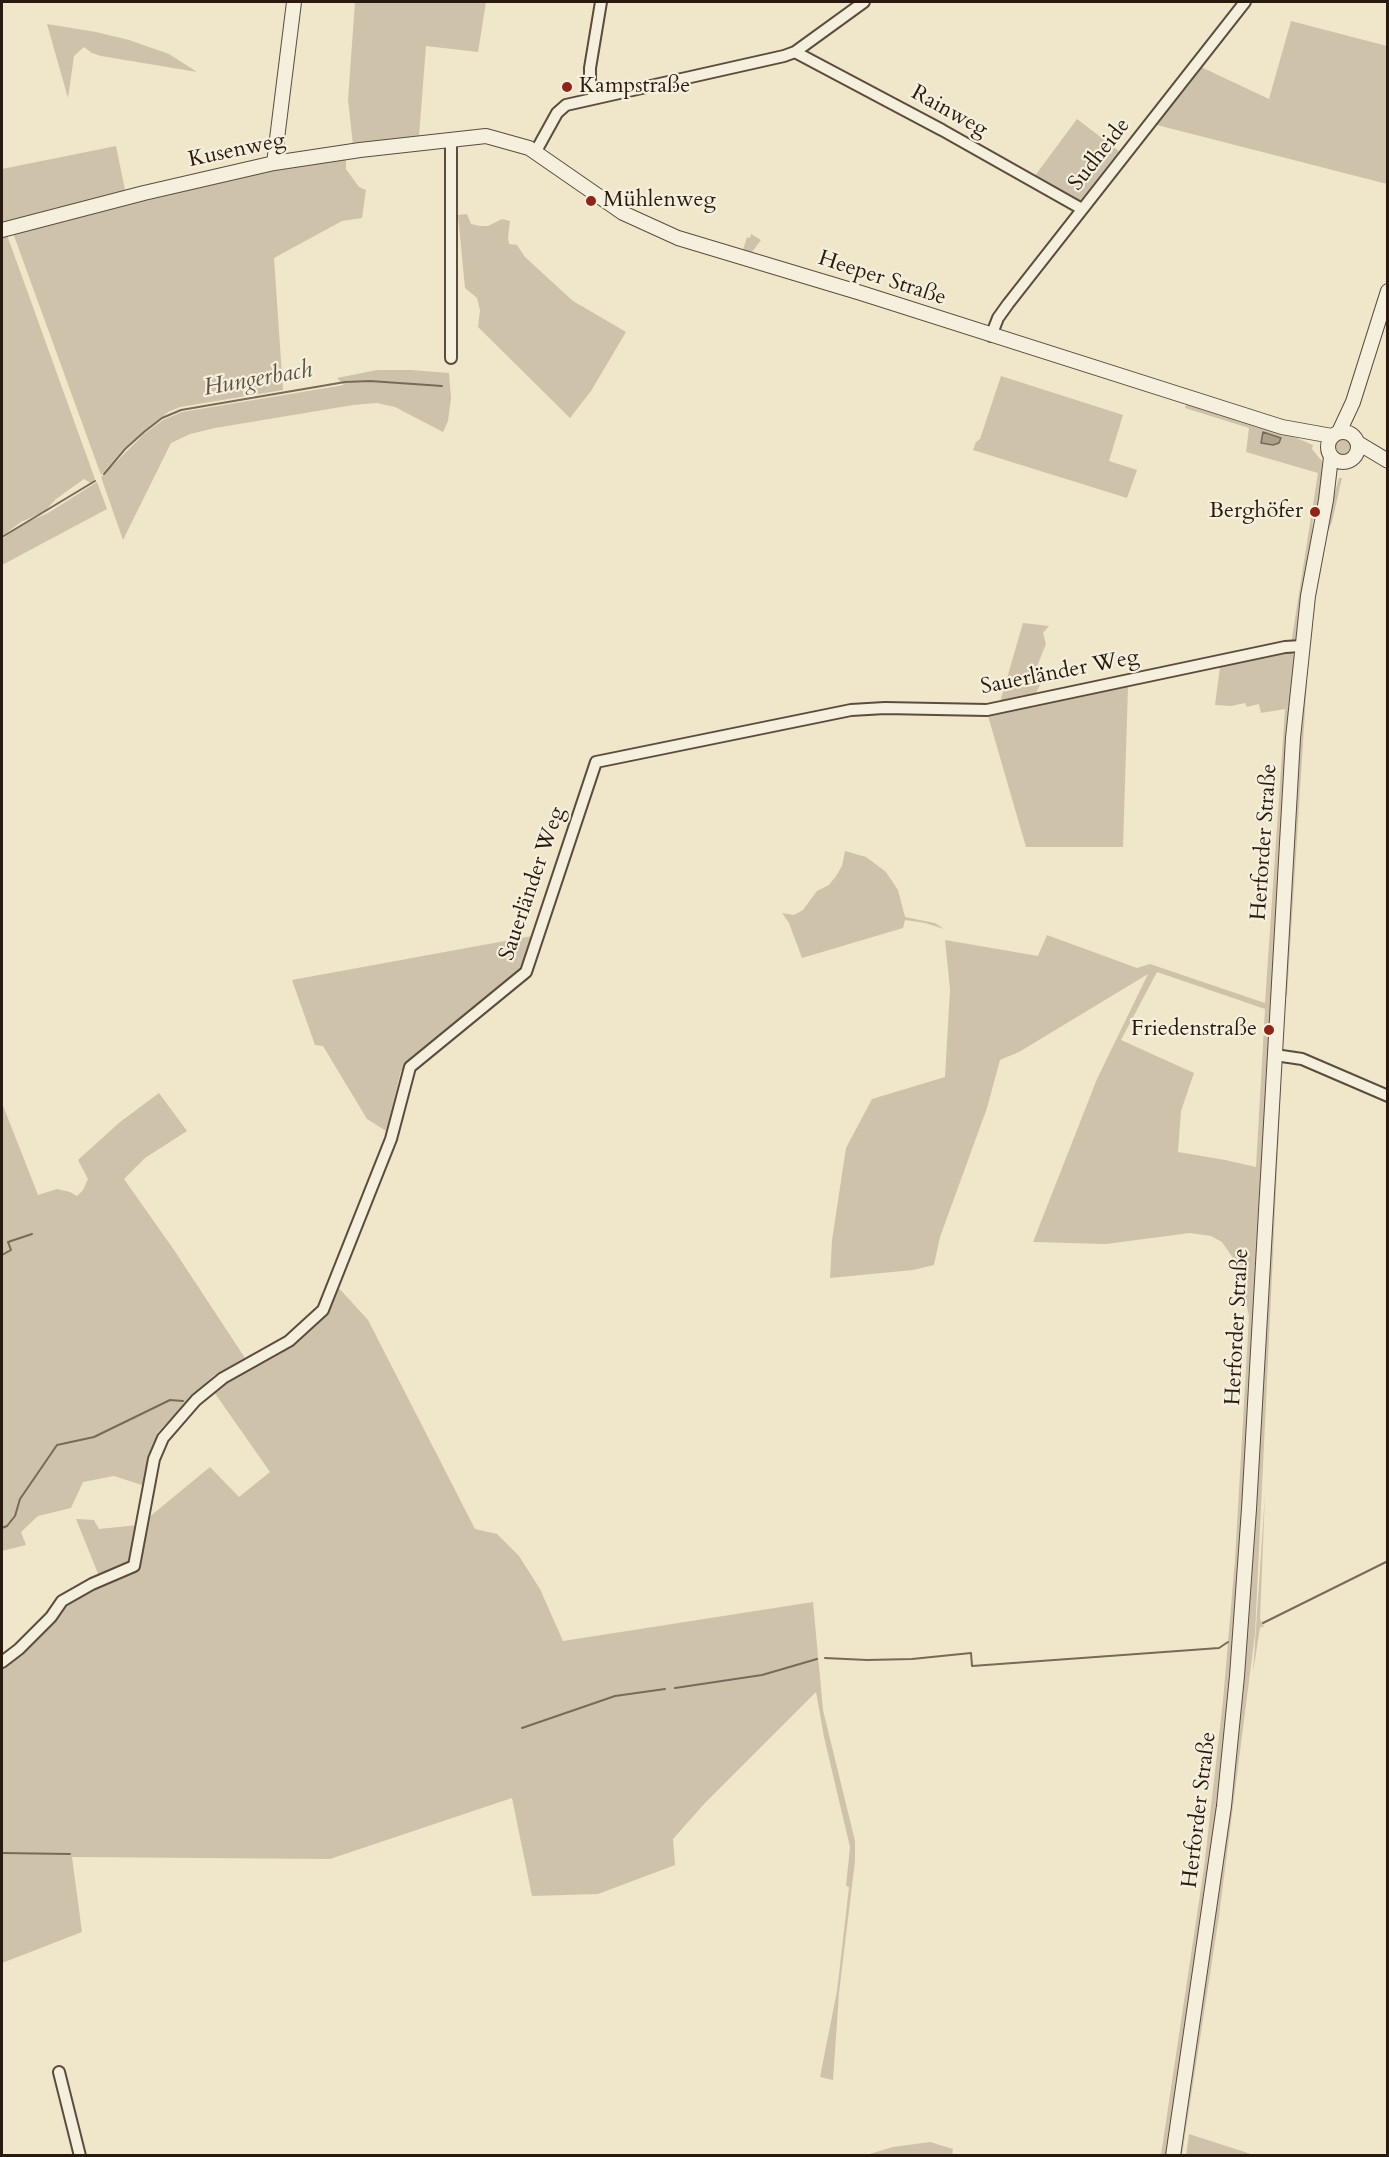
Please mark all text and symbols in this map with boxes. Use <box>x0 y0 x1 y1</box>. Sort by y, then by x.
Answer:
place label: Kampstraße <box>579 74 690 100</box>
marker: Kampstraße <box>560 80 574 94</box>
street label: Rainweg <box>906 80 992 144</box>
street label: Sudheide <box>1064 113 1136 197</box>
street label: Kusenweg <box>186 128 288 174</box>
place label: Mühlenweg <box>603 188 716 214</box>
marker: Mühlenweg <box>584 194 598 208</box>
street label: Heeper Straße <box>815 246 949 312</box>
water label: Hungerbach <box>201 356 315 404</box>
place label: Berghöfer <box>1209 499 1303 525</box>
marker: Berghöfer <box>1308 505 1322 519</box>
street label: Sauerländer Weg <box>979 645 1141 701</box>
street label: Herforder Straße <box>1246 763 1284 921</box>
street label: Sauerländer Weg <box>494 804 572 964</box>
place label: Friedenstraße <box>1131 1017 1257 1043</box>
marker: Friedenstraße <box>1262 1023 1276 1037</box>
street label: Herforder Straße <box>1221 1248 1255 1406</box>
street label: Herforder Straße <box>1177 1730 1223 1890</box>

